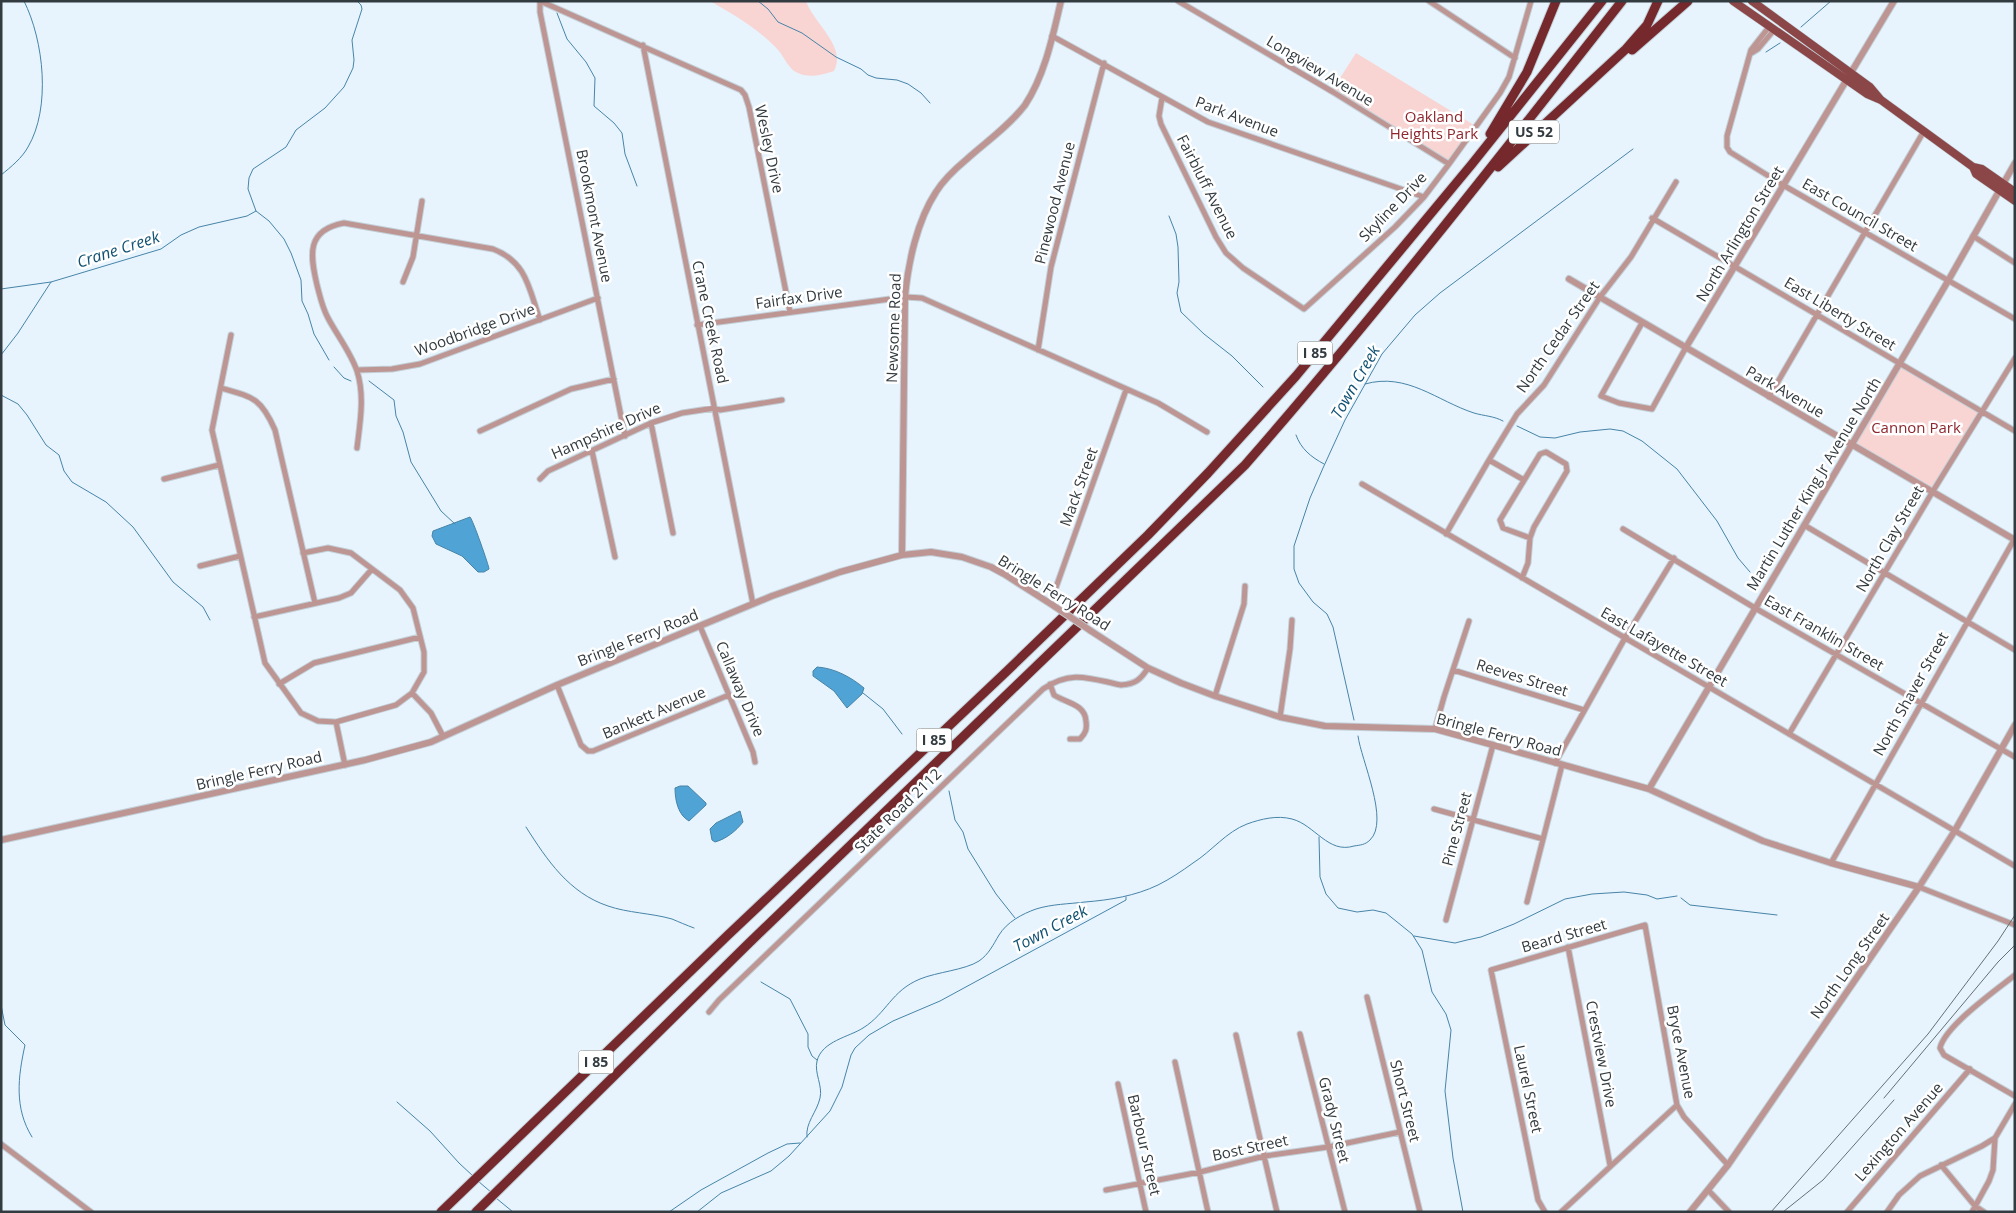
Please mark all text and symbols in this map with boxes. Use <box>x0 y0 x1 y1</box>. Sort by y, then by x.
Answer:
street label: Longview Avenue <box>1263 30 1378 110</box>
street label: Park Avenue <box>1193 91 1282 141</box>
street label: Wesley Drive <box>751 103 789 195</box>
park label: Oakland Heights Park <box>1390 106 1478 143</box>
road number: US 52 <box>1509 120 1559 144</box>
street label: Fairbluff Avenue <box>1173 131 1243 242</box>
street label: Pinewood Avenue <box>1029 139 1079 266</box>
street label: Brookmont Avenue <box>572 147 618 284</box>
street label: North Arlington Street <box>1691 162 1788 305</box>
street label: Skyline Drive <box>1354 167 1431 245</box>
street label: East Council Street <box>1799 173 1922 255</box>
water label: Crane Creek <box>74 225 163 273</box>
street label: Crane Creek Road <box>688 258 734 385</box>
street label: East Liberty Street <box>1781 272 1900 354</box>
street label: Newsome Road <box>881 273 905 383</box>
street label: North Cedar Street <box>1511 277 1603 396</box>
street label: Fairfax Drive <box>754 281 844 313</box>
street label: Woodbridge Drive <box>412 298 538 360</box>
water label: Town Creek <box>1325 340 1385 423</box>
road number: I 85 <box>1298 342 1332 364</box>
street label: Park Avenue <box>1743 361 1828 422</box>
street label: Martin Luther King Jr Avenue North <box>1741 373 1885 594</box>
street label: Hampshire Drive <box>548 397 663 463</box>
park label: Cannon Park <box>1871 417 1961 437</box>
street label: Mack Street <box>1055 444 1102 529</box>
street label: North Clay Street <box>1851 482 1928 595</box>
street label: Bringle Ferry Road <box>995 550 1114 635</box>
street label: East Franklin Street <box>1761 590 1888 675</box>
street label: East Lafayette Street <box>1597 602 1732 691</box>
street label: Bringle Ferry Road <box>574 604 701 670</box>
street label: North Shaver Street <box>1868 628 1952 759</box>
street label: Callaway Drive <box>712 638 770 739</box>
street label: Reeves Street <box>1474 654 1571 700</box>
street label: Bankett Avenue <box>599 681 708 743</box>
street label: Bringle Ferry Road <box>1435 708 1564 760</box>
road number: I 85 <box>916 728 952 752</box>
street label: Bringle Ferry Road <box>194 746 324 794</box>
street label: State Road 2112 <box>850 764 945 857</box>
street label: Pine Street <box>1437 789 1476 868</box>
water label: Town Creek <box>1009 899 1092 957</box>
street label: North Long Street <box>1805 909 1893 1022</box>
street label: Beard Street <box>1519 913 1609 957</box>
street label: Crestview Drive <box>1582 999 1622 1109</box>
street label: Bryce Avenue <box>1663 1003 1701 1100</box>
street label: Laurel Street <box>1510 1043 1548 1135</box>
road number: I 85 <box>578 1050 614 1074</box>
street label: Short Street <box>1386 1058 1426 1144</box>
street label: Grady Street <box>1315 1075 1355 1165</box>
street label: Lexington Avenue <box>1850 1078 1947 1185</box>
street label: Barbour Street <box>1124 1092 1166 1197</box>
street label: Bost Street <box>1210 1129 1290 1165</box>

